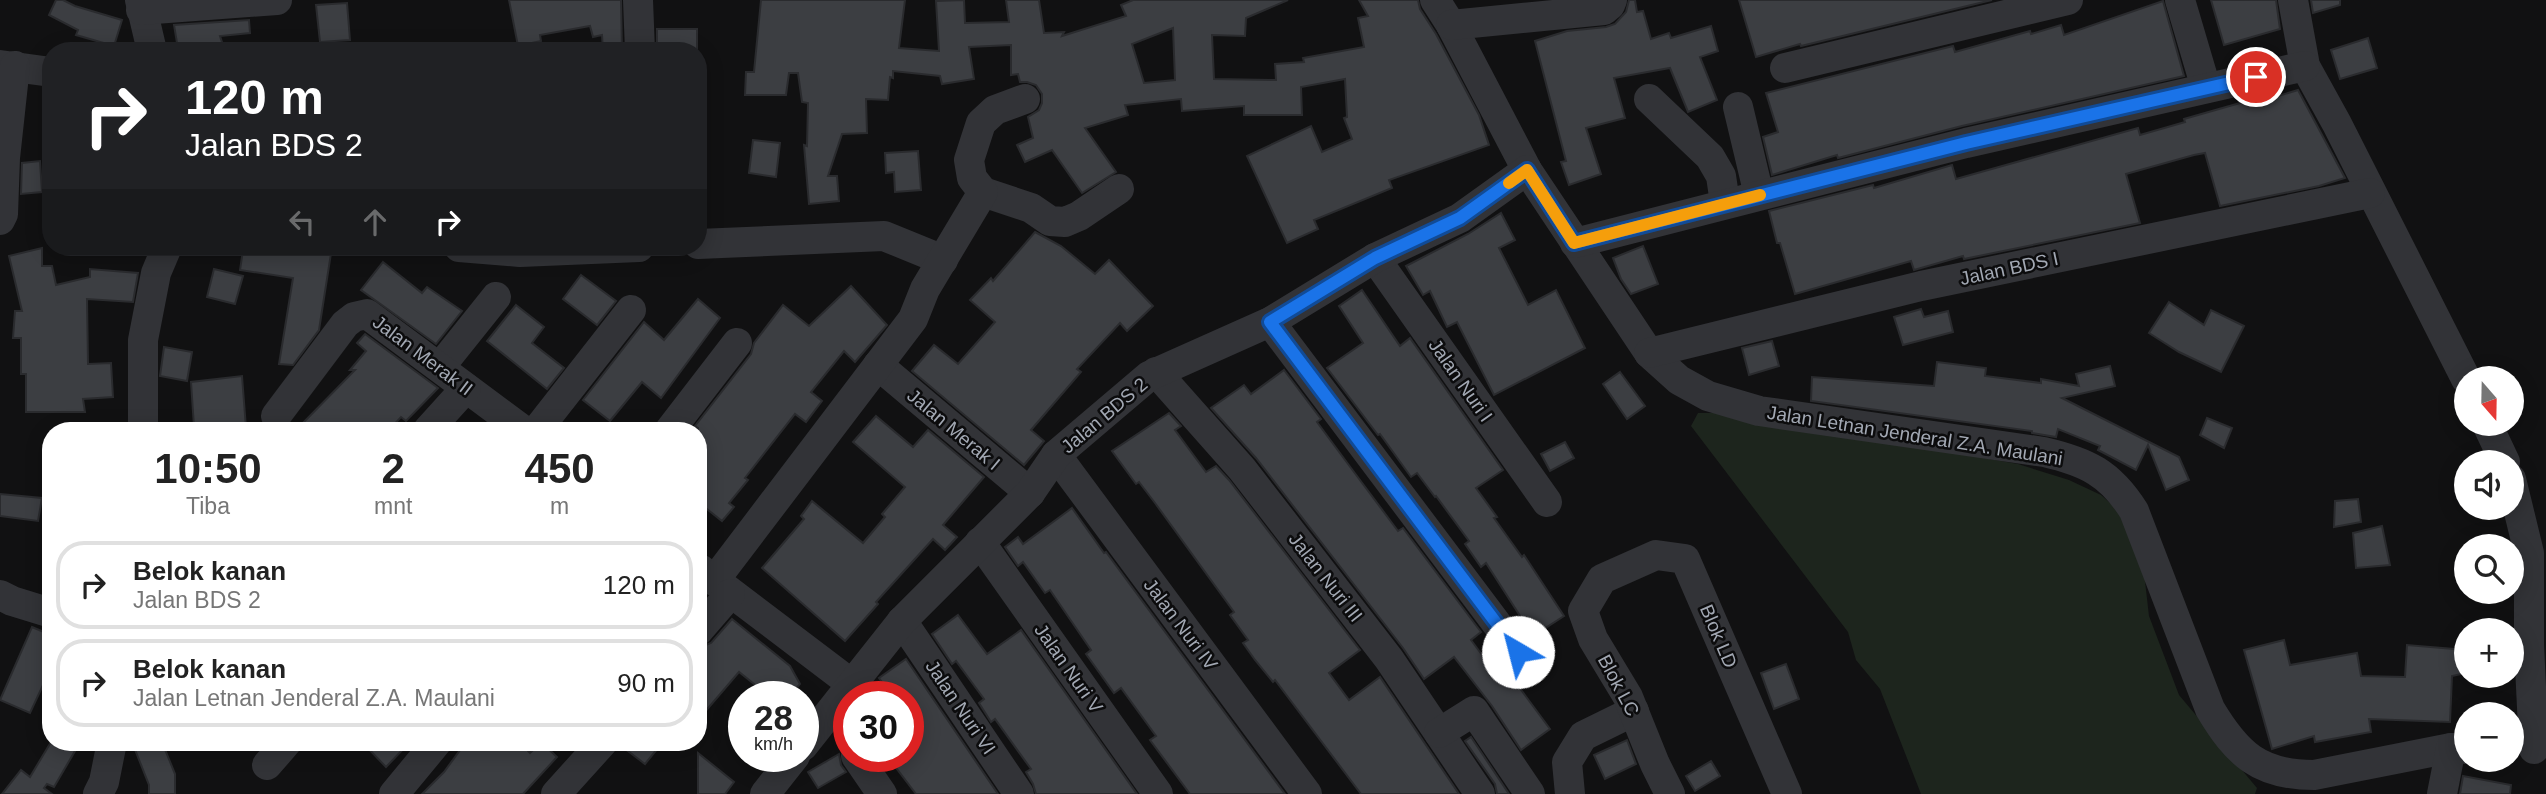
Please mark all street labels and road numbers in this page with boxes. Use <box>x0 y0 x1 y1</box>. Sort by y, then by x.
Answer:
street label: Jalan BDS I <box>1958 248 2060 289</box>
street label: Jalan Merak II <box>369 311 477 400</box>
street label: Jalan Nuri I <box>1424 335 1497 426</box>
street label: Jalan BDS 2 <box>1057 373 1152 457</box>
street label: Jalan Merak I <box>903 385 1004 474</box>
street label: Jalan Letnan Jenderal Z.A. Maulani <box>1766 402 2064 469</box>
street label: Jalan Nuri III <box>1284 529 1367 626</box>
street label: Jalan Nuri IV <box>1139 575 1222 674</box>
street label: Blok LD <box>1696 601 1741 671</box>
street label: Jalan Nuri V <box>1030 620 1107 717</box>
street label: Blok LC <box>1594 651 1643 720</box>
street label: Jalan Nuri VI <box>921 656 1000 758</box>

